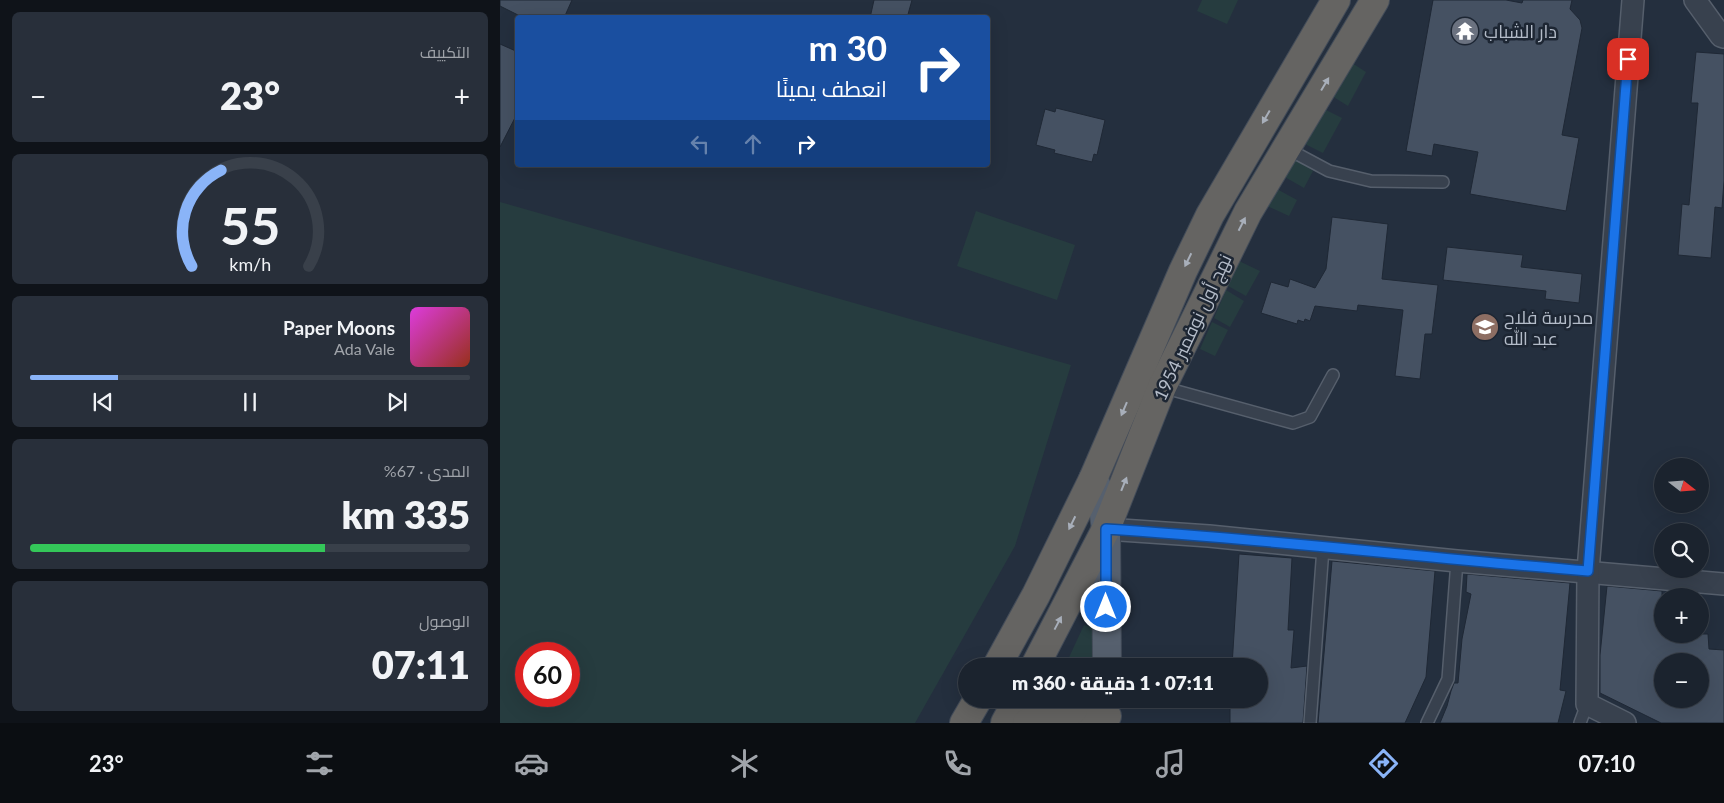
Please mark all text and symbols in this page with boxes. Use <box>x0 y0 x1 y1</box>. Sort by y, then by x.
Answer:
temple icon: دار الشباب <box>1450 16 1480 46</box>
place label: دار الشباب <box>1484 20 1557 43</box>
text: 30 m <box>809 26 887 68</box>
icon: right <box>905 35 970 100</box>
pin <box>1607 38 1649 80</box>
text: التكييف <box>420 42 470 61</box>
icon: arrive <box>1614 45 1642 73</box>
text: 23° <box>220 72 280 118</box>
text: انعطف يمينًا <box>776 75 887 102</box>
one-way arrow <box>1320 78 1329 91</box>
text: − <box>30 79 46 113</box>
text: + <box>454 79 470 113</box>
one-way arrow <box>1262 111 1271 124</box>
icon: left <box>686 130 714 158</box>
icon: ahead <box>739 130 767 158</box>
icon: right <box>792 130 820 158</box>
text: 55 <box>220 194 280 256</box>
one-way arrow <box>1238 217 1246 231</box>
street label: نهج أول نوفمبر 1954 <box>1148 250 1237 405</box>
text: km/h <box>229 253 271 275</box>
one-way arrow <box>1184 253 1192 267</box>
place label: مدرسة فلاح عبد الله <box>1504 306 1593 349</box>
school or university icon: مدرسة فلاح عبد الله <box>1470 312 1500 342</box>
text: Paper Moons <box>283 316 395 339</box>
text: Ada Vale <box>334 339 395 358</box>
icon: previous <box>89 388 117 416</box>
icon: pause <box>236 388 264 416</box>
icon: next <box>383 388 411 416</box>
one-way arrow <box>1119 402 1127 416</box>
north arrow <box>1654 458 1709 512</box>
map controls <box>1654 458 1709 708</box>
text: المدى · 67% <box>384 461 470 480</box>
one-way arrow <box>1121 476 1128 491</box>
text: 335 km <box>342 491 470 537</box>
one-way arrow <box>1068 515 1076 530</box>
button: search <box>1654 523 1709 578</box>
position arrow <box>1079 580 1131 632</box>
button: + <box>1654 588 1709 643</box>
text: الوصول <box>419 611 470 630</box>
one-way arrow <box>1054 616 1062 630</box>
text: 07:11 <box>372 641 470 687</box>
speed limit sign: 60 <box>515 642 580 707</box>
button: − <box>1654 653 1709 708</box>
text: 07:11 · 1 دقيقة · 360 m <box>1012 671 1214 694</box>
icon: filters <box>302 746 337 781</box>
icon: car <box>514 746 549 781</box>
icon: climate <box>727 746 762 781</box>
icon: phone <box>940 746 975 781</box>
icon: music <box>1153 746 1188 781</box>
icon: directions <box>1366 746 1401 781</box>
text: 23° <box>89 750 124 777</box>
text: 07:10 <box>1578 750 1635 777</box>

